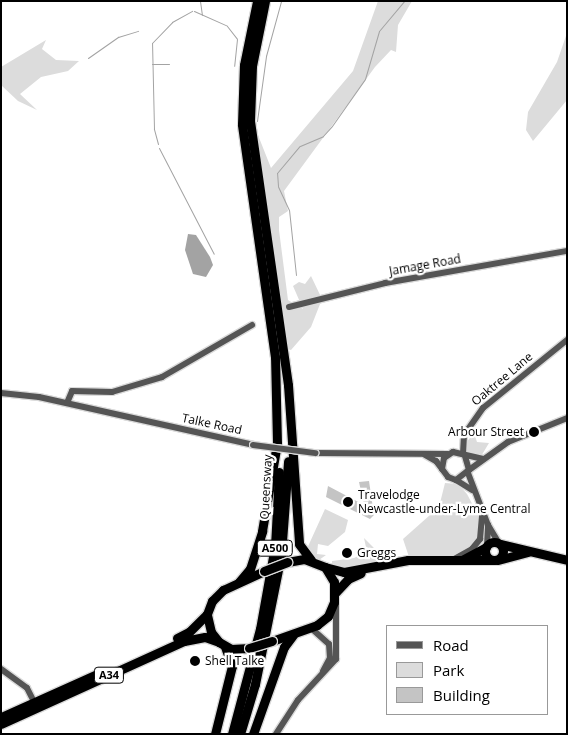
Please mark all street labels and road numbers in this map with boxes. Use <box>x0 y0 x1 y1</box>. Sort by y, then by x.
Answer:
street label: Jamage Road <box>388 252 462 278</box>
street label: Oaktree Lane <box>469 349 535 409</box>
street label: Talke Road <box>181 411 243 437</box>
street label: Queensway <box>257 454 275 520</box>
road number: A500 <box>256 540 294 556</box>
road number: A34 <box>93 666 125 684</box>

